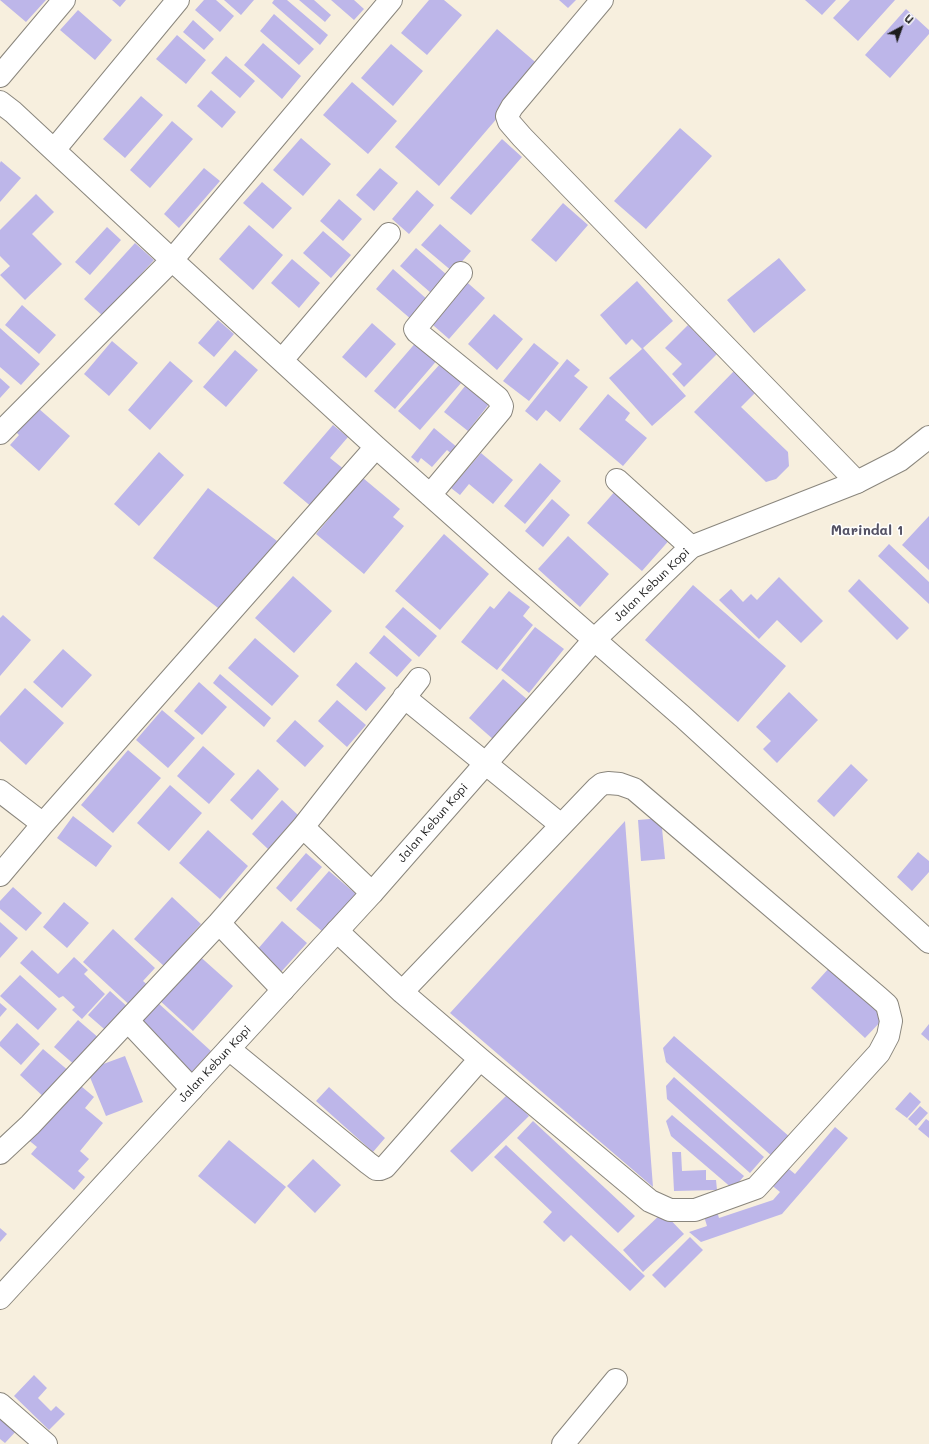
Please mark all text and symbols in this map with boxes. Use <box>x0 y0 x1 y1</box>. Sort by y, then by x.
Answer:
north arrow <box>881 8 921 48</box>
text: U <box>901 10 917 27</box>
district label: Marindal 1 <box>831 523 903 539</box>
street label: Jalan Kebun Kopi <box>611 545 693 625</box>
street label: Jalan Kebun Kopi <box>395 781 471 865</box>
street label: Jalan Kebun Kopi <box>176 1023 254 1105</box>

